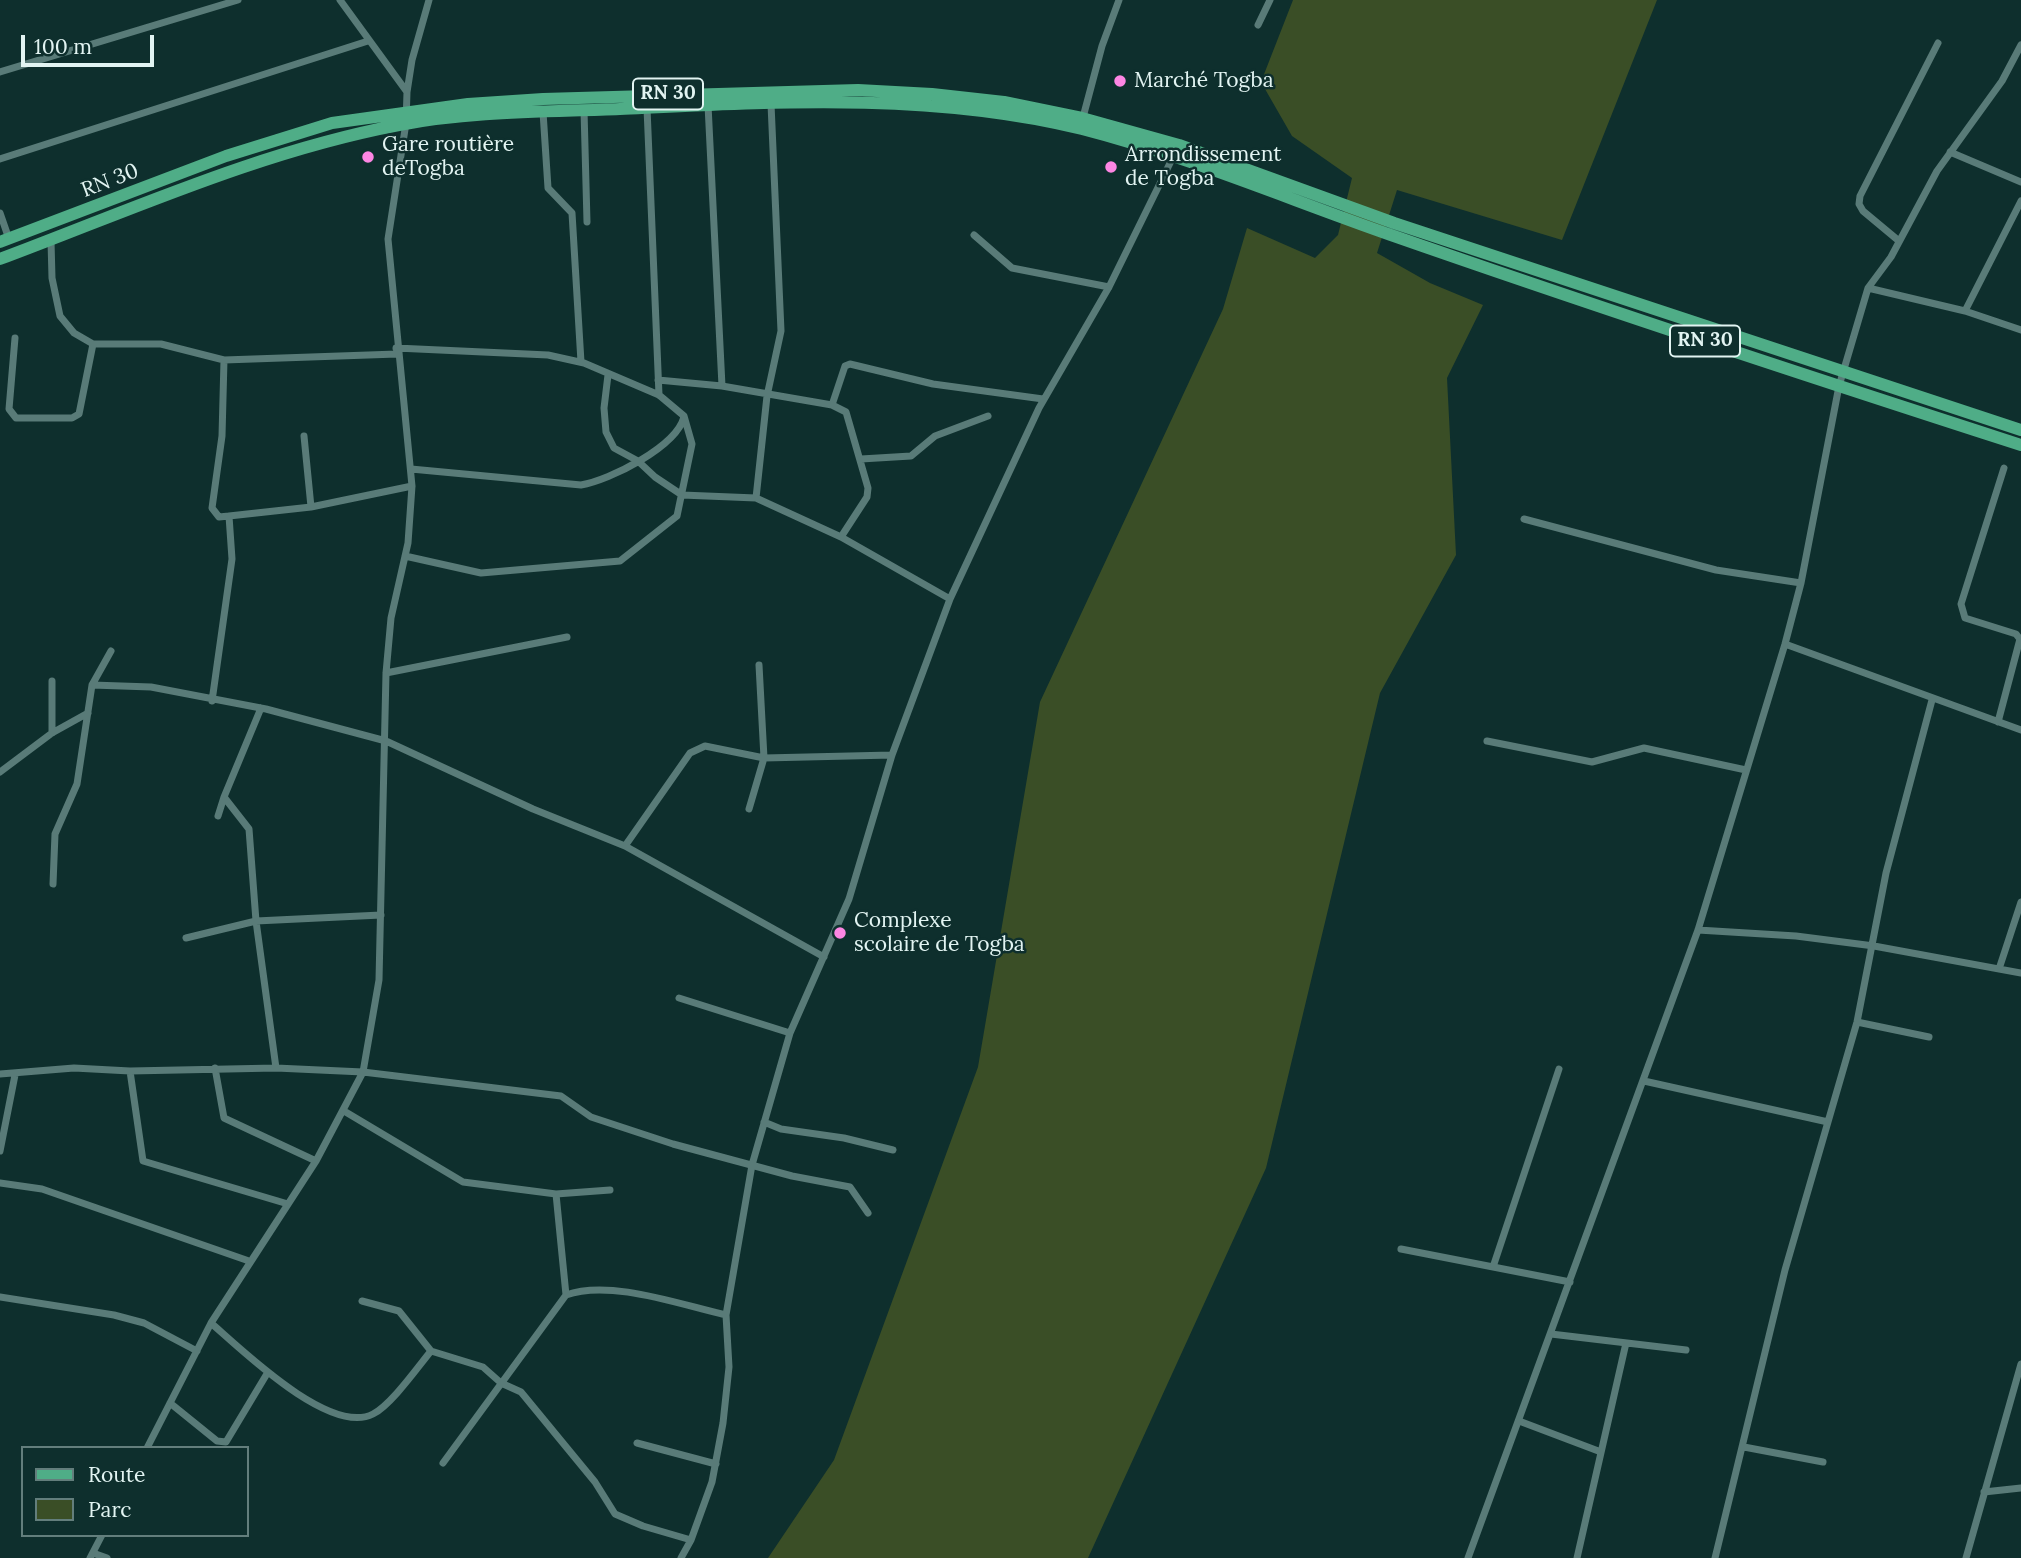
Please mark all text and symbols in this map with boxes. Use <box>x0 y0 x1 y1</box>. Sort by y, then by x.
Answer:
scale bar <box>24 21 158 65</box>
text: 100 m <box>34 33 92 60</box>
place label: Marché Togba <box>1134 68 1274 94</box>
marker: Marché Togba <box>1112 73 1128 89</box>
road number: RN 30 <box>633 78 703 110</box>
place label: Gare routière deTogba <box>382 132 514 182</box>
place label: Arrondissement de Togba <box>1125 142 1281 192</box>
marker: Gare routière deTogba <box>360 149 376 165</box>
street label: RN 30 <box>78 159 142 203</box>
marker: Arrondissement de Togba <box>1103 159 1119 175</box>
road number: RN 30 <box>1670 326 1740 356</box>
place label: Complexe scolaire de Togba <box>854 908 1025 958</box>
marker: Complexe scolaire de Togba <box>832 925 848 941</box>
legend <box>21 1446 248 1537</box>
text: Route <box>88 1461 145 1488</box>
text: Parc <box>88 1496 132 1523</box>

